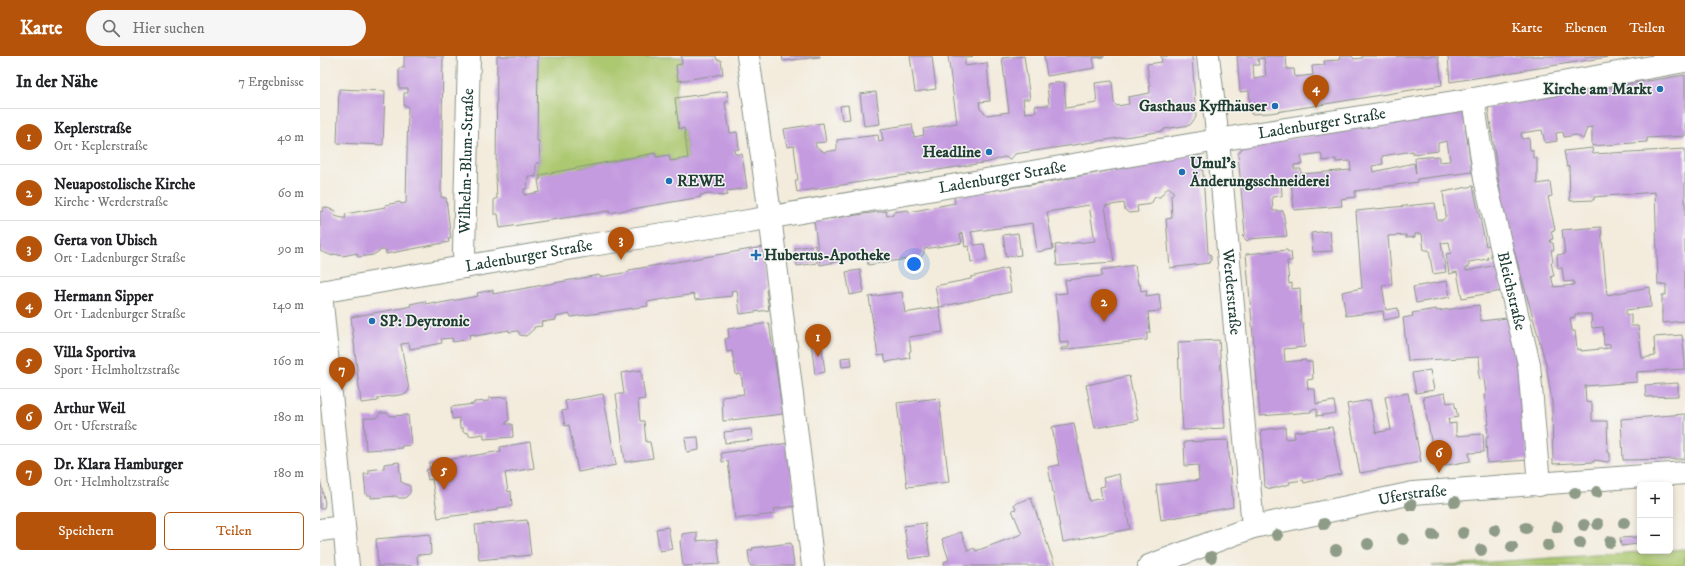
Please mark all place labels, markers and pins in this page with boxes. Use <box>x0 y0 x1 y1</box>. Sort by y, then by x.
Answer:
pin: 4 <box>1303 75 1329 108</box>
place label: Kirche am Markt <box>1543 79 1653 99</box>
marker: Kirche am Markt <box>1655 84 1665 94</box>
place label: Gasthaus Kyffhäuser <box>1139 96 1268 116</box>
marker: Gasthaus Kyffhäuser <box>1270 101 1280 111</box>
place label: Headline <box>923 142 981 162</box>
marker: Headline <box>984 147 994 157</box>
place label: Umul's Änderungsschneiderei <box>1189 153 1329 191</box>
marker: Umul's Änderungsschneiderei <box>1177 167 1187 177</box>
place label: REWE <box>677 171 726 191</box>
marker: REWE <box>664 176 674 186</box>
pin: 3 <box>608 227 634 260</box>
place label: Hubertus-Apotheke <box>764 245 891 265</box>
marker: Hubertus-Apotheke <box>751 250 761 260</box>
pin: 2 <box>1091 289 1117 322</box>
place label: SP: Deytronic <box>380 311 470 331</box>
marker: SP: Deytronic <box>367 316 377 326</box>
pin: 1 <box>805 324 831 357</box>
pin: 7 <box>329 357 355 390</box>
pin: 6 <box>1426 440 1452 473</box>
pin: 5 <box>431 457 457 490</box>

